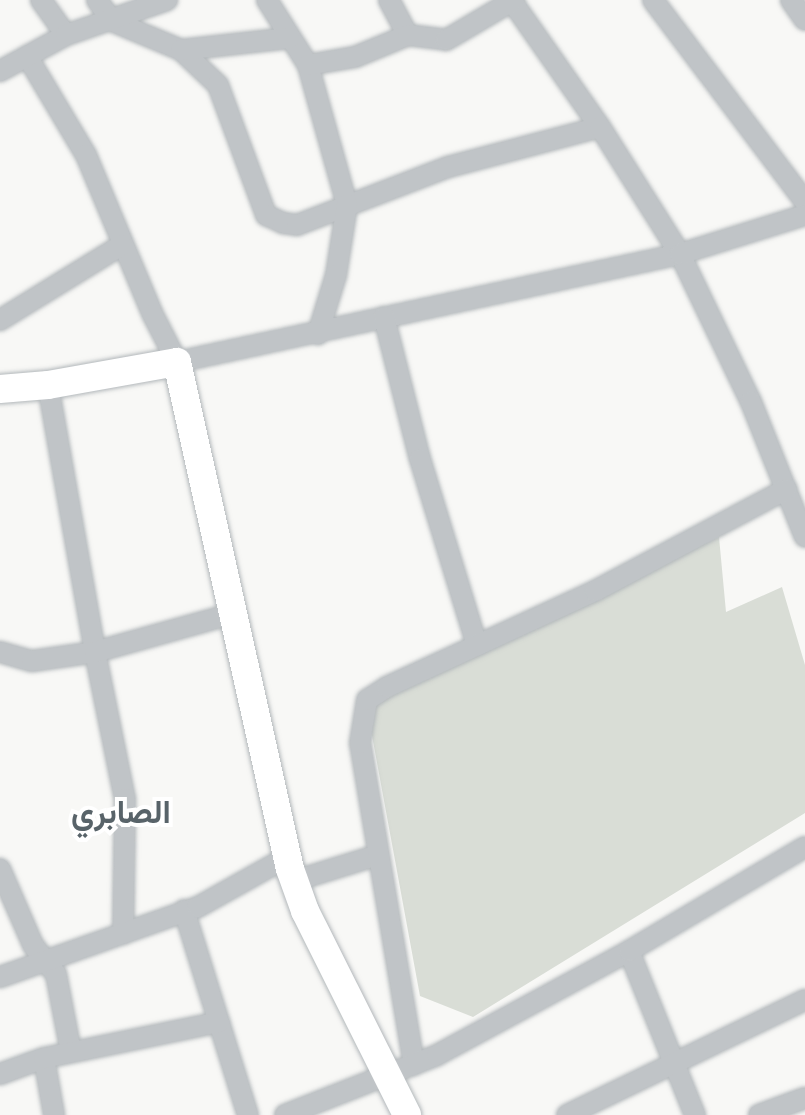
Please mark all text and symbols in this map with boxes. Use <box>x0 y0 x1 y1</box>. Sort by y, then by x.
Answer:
district label: الصابري <box>71 794 171 832</box>

